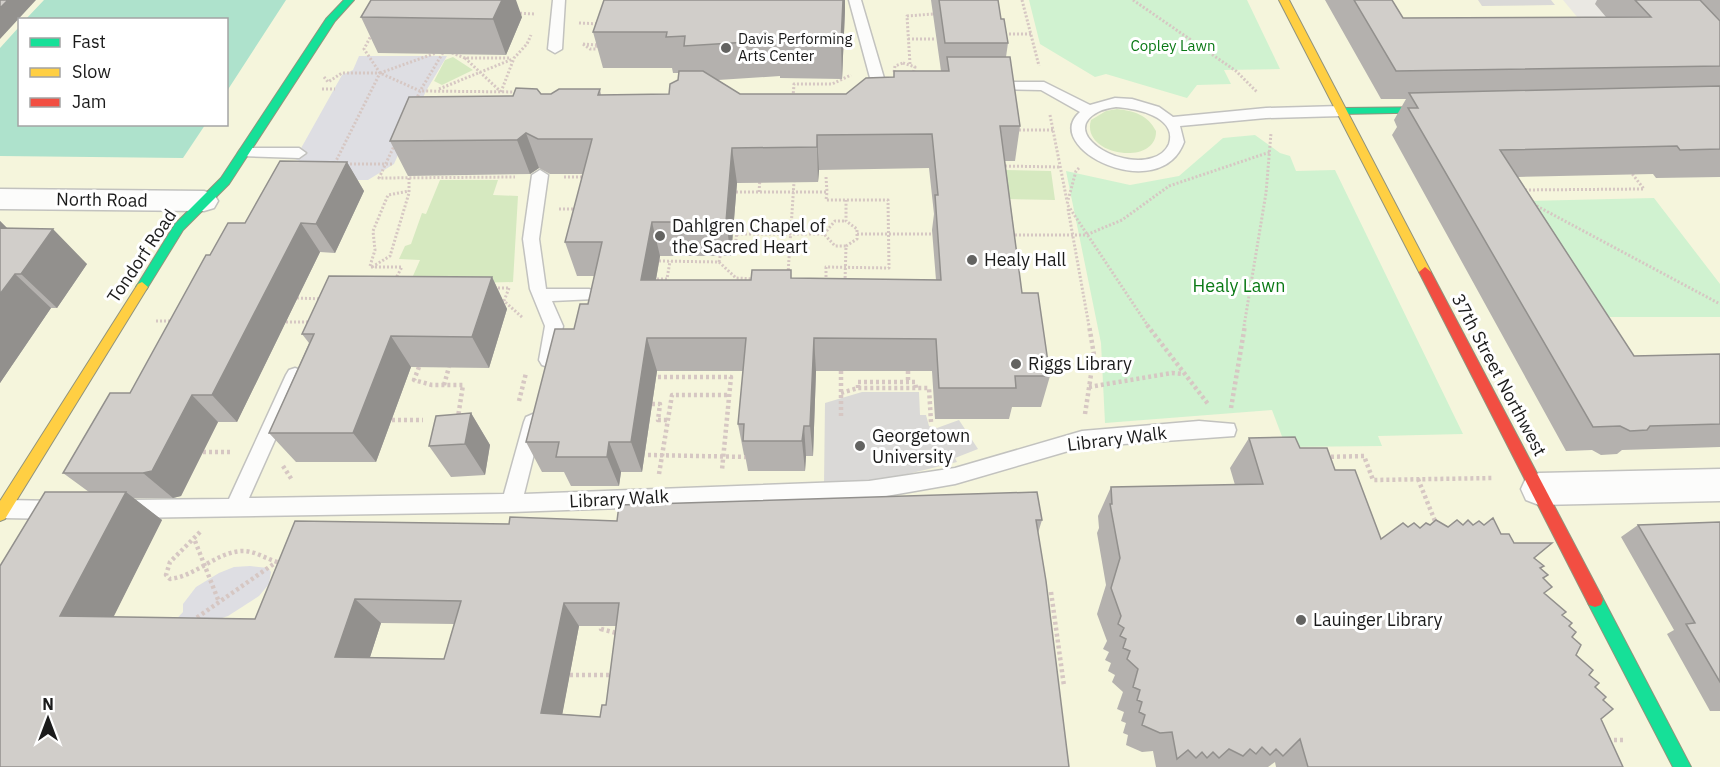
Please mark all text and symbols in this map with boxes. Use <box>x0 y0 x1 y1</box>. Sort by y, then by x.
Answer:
legend <box>18 18 228 126</box>
place label: Davis Performing Arts Center <box>738 29 853 65</box>
text: Fast <box>72 30 106 53</box>
park label: Copley Lawn <box>1130 36 1216 55</box>
marker: Davis Performing Arts Center <box>719 41 733 55</box>
text: Slow <box>72 60 111 83</box>
text: Jam <box>72 90 107 113</box>
street label: North Road <box>56 187 148 212</box>
street label: Tondorf Road <box>102 204 181 307</box>
place label: Dahlgren Chapel of the Sacred Heart <box>672 214 826 258</box>
marker: Dahlgren Chapel of the Sacred Heart <box>653 229 667 243</box>
place label: Healy Hall <box>984 248 1066 271</box>
marker: Healy Hall <box>965 253 979 267</box>
park label: Healy Lawn <box>1193 274 1285 297</box>
street label: 37th Street Northwest <box>1447 290 1552 460</box>
place label: Riggs Library <box>1028 352 1132 375</box>
marker: Riggs Library <box>1009 357 1023 371</box>
street label: Library Walk <box>1066 421 1168 456</box>
place label: Georgetown University <box>872 424 970 468</box>
marker: Georgetown University <box>853 439 867 453</box>
street label: Library Walk <box>568 484 670 513</box>
place label: Lauinger Library <box>1313 608 1443 631</box>
marker: Lauinger Library <box>1294 613 1308 627</box>
north arrow <box>18 689 78 749</box>
text: N <box>42 694 54 714</box>

